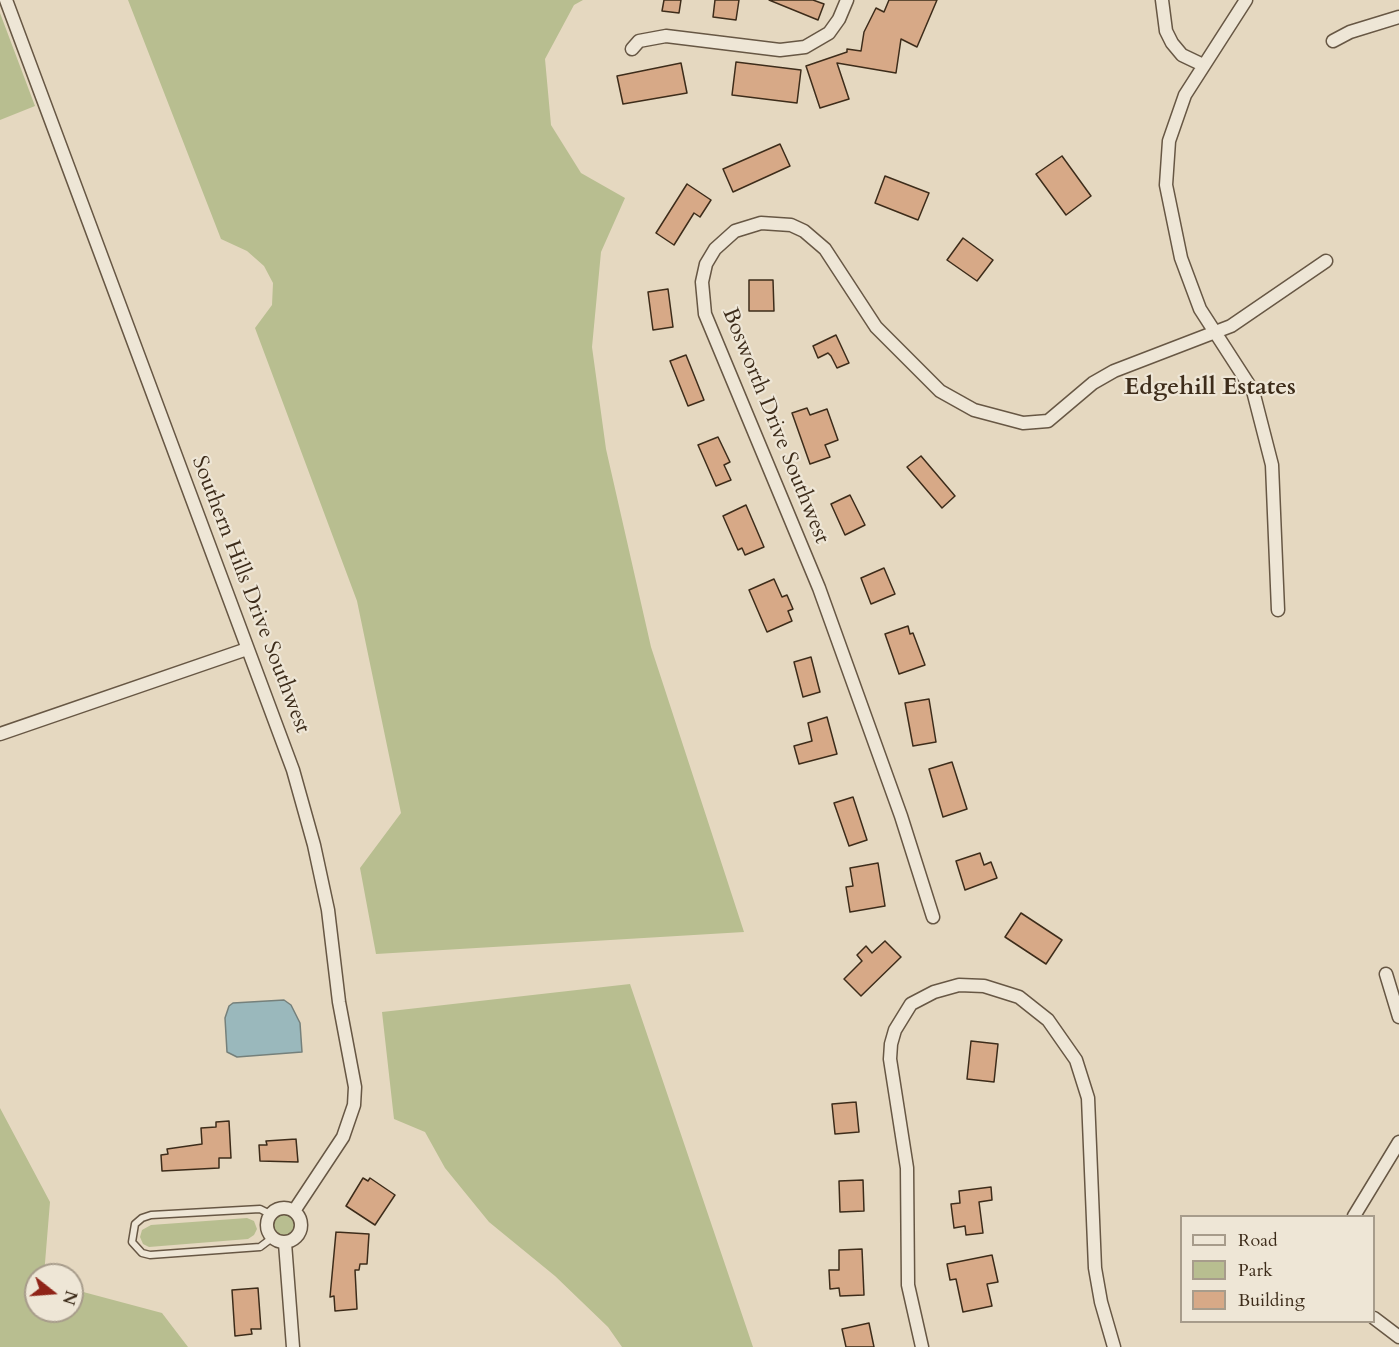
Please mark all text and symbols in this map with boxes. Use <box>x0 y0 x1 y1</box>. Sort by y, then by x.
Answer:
street label: Bosworth Drive Southwest <box>716 304 834 548</box>
district label: Edgehill Estates <box>1124 374 1296 402</box>
street label: Southern Hills Drive Southwest <box>185 453 315 737</box>
legend <box>1180 1215 1375 1323</box>
text: Road <box>1238 1228 1278 1253</box>
text: Park <box>1238 1258 1273 1283</box>
north arrow <box>24 1263 84 1323</box>
text: N <box>57 1288 82 1308</box>
text: Building <box>1238 1288 1305 1313</box>

